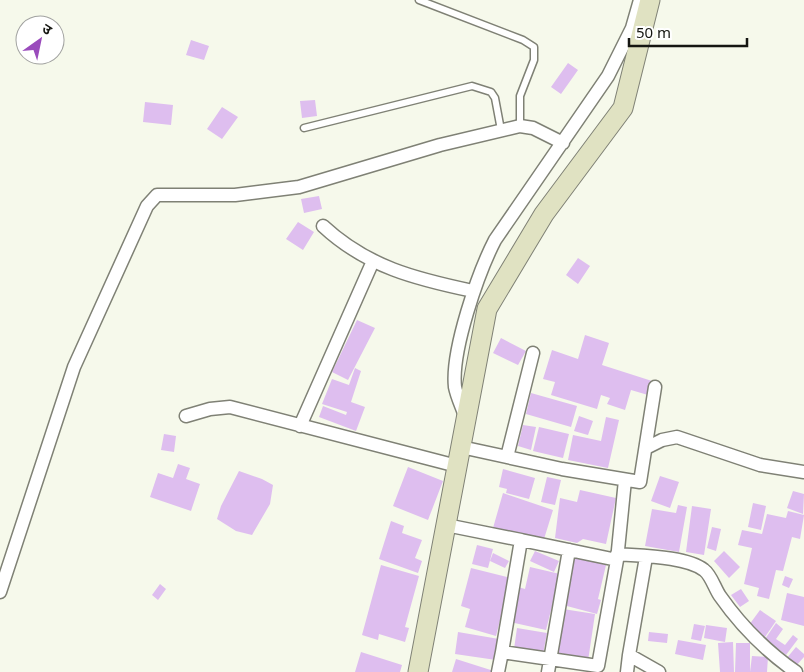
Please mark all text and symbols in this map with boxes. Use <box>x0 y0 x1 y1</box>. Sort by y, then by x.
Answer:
north arrow <box>15 15 65 65</box>
scale bar <box>629 15 746 47</box>
text: उ <box>39 18 57 39</box>
text: 50 m <box>636 22 671 42</box>

